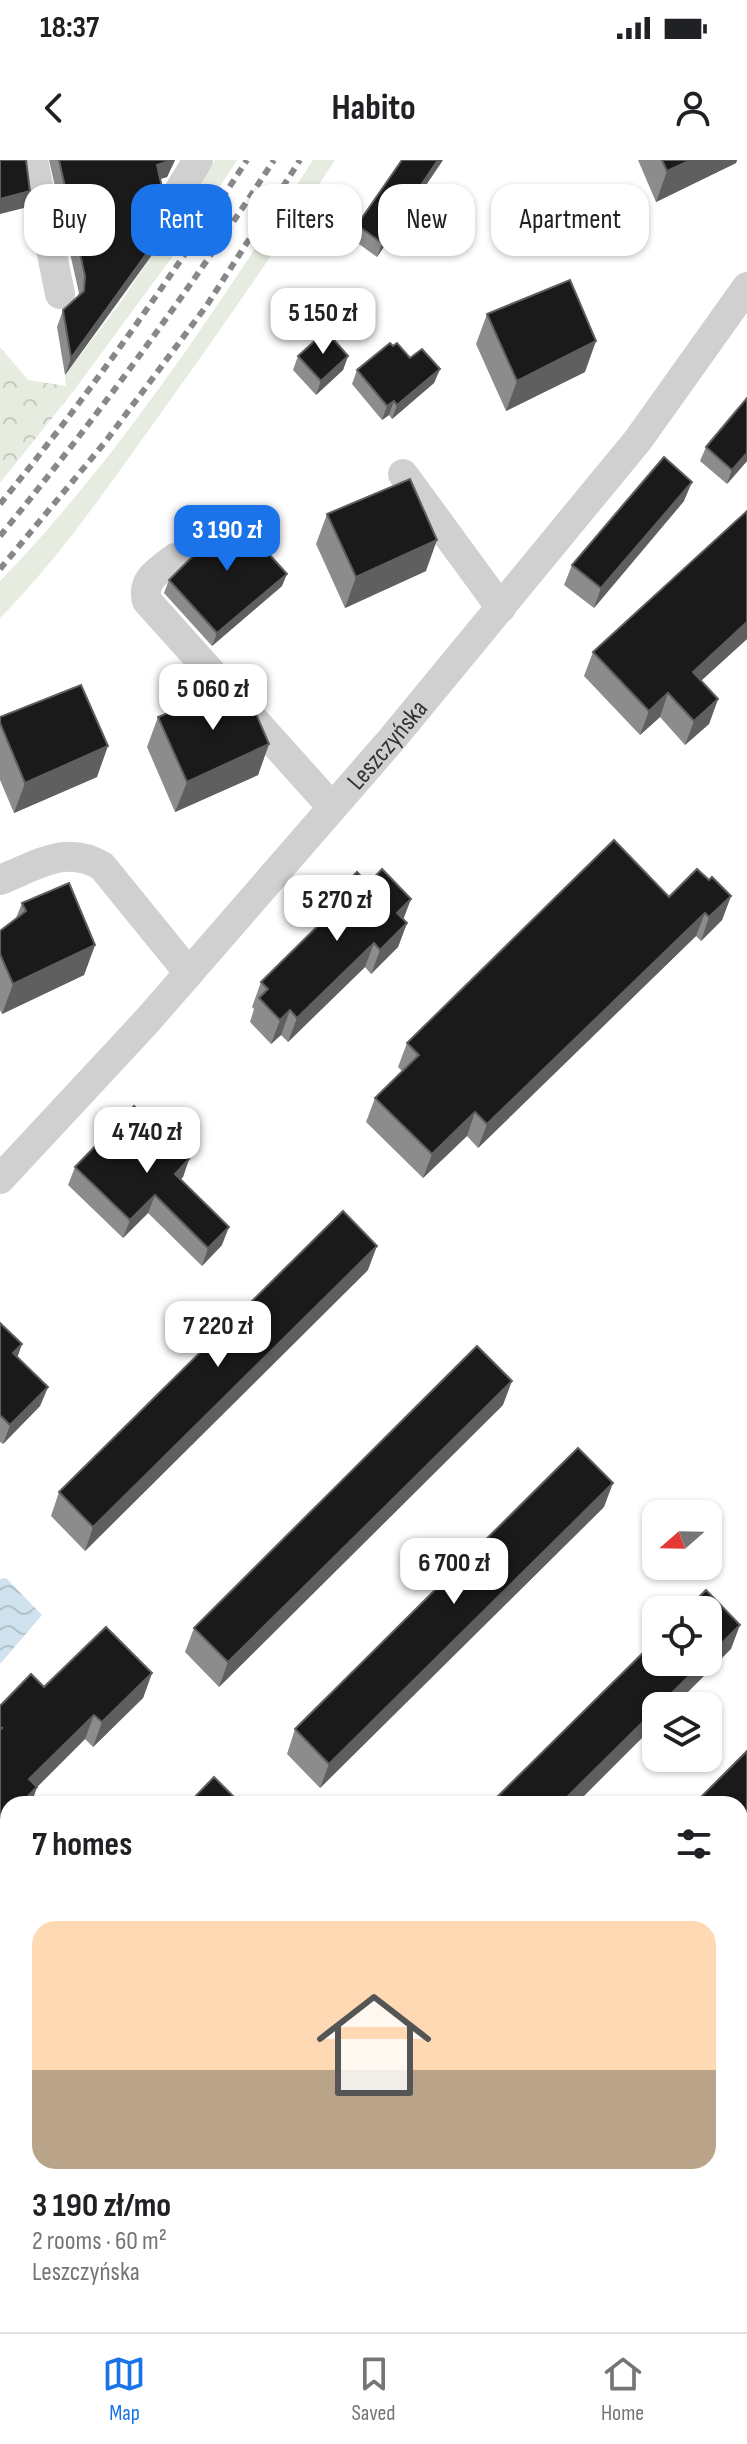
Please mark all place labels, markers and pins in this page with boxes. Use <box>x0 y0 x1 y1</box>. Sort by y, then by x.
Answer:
pin: 5 150 zł <box>240 288 406 356</box>
pin: 3 190 zł <box>144 505 310 573</box>
pin: 5 060 zł <box>130 664 296 732</box>
pin: 5 270 zł <box>254 875 420 943</box>
pin: 4 740 zł <box>64 1107 230 1175</box>
pin: 7 220 zł <box>135 1301 301 1369</box>
pin: 6 700 zł <box>371 1538 537 1606</box>

